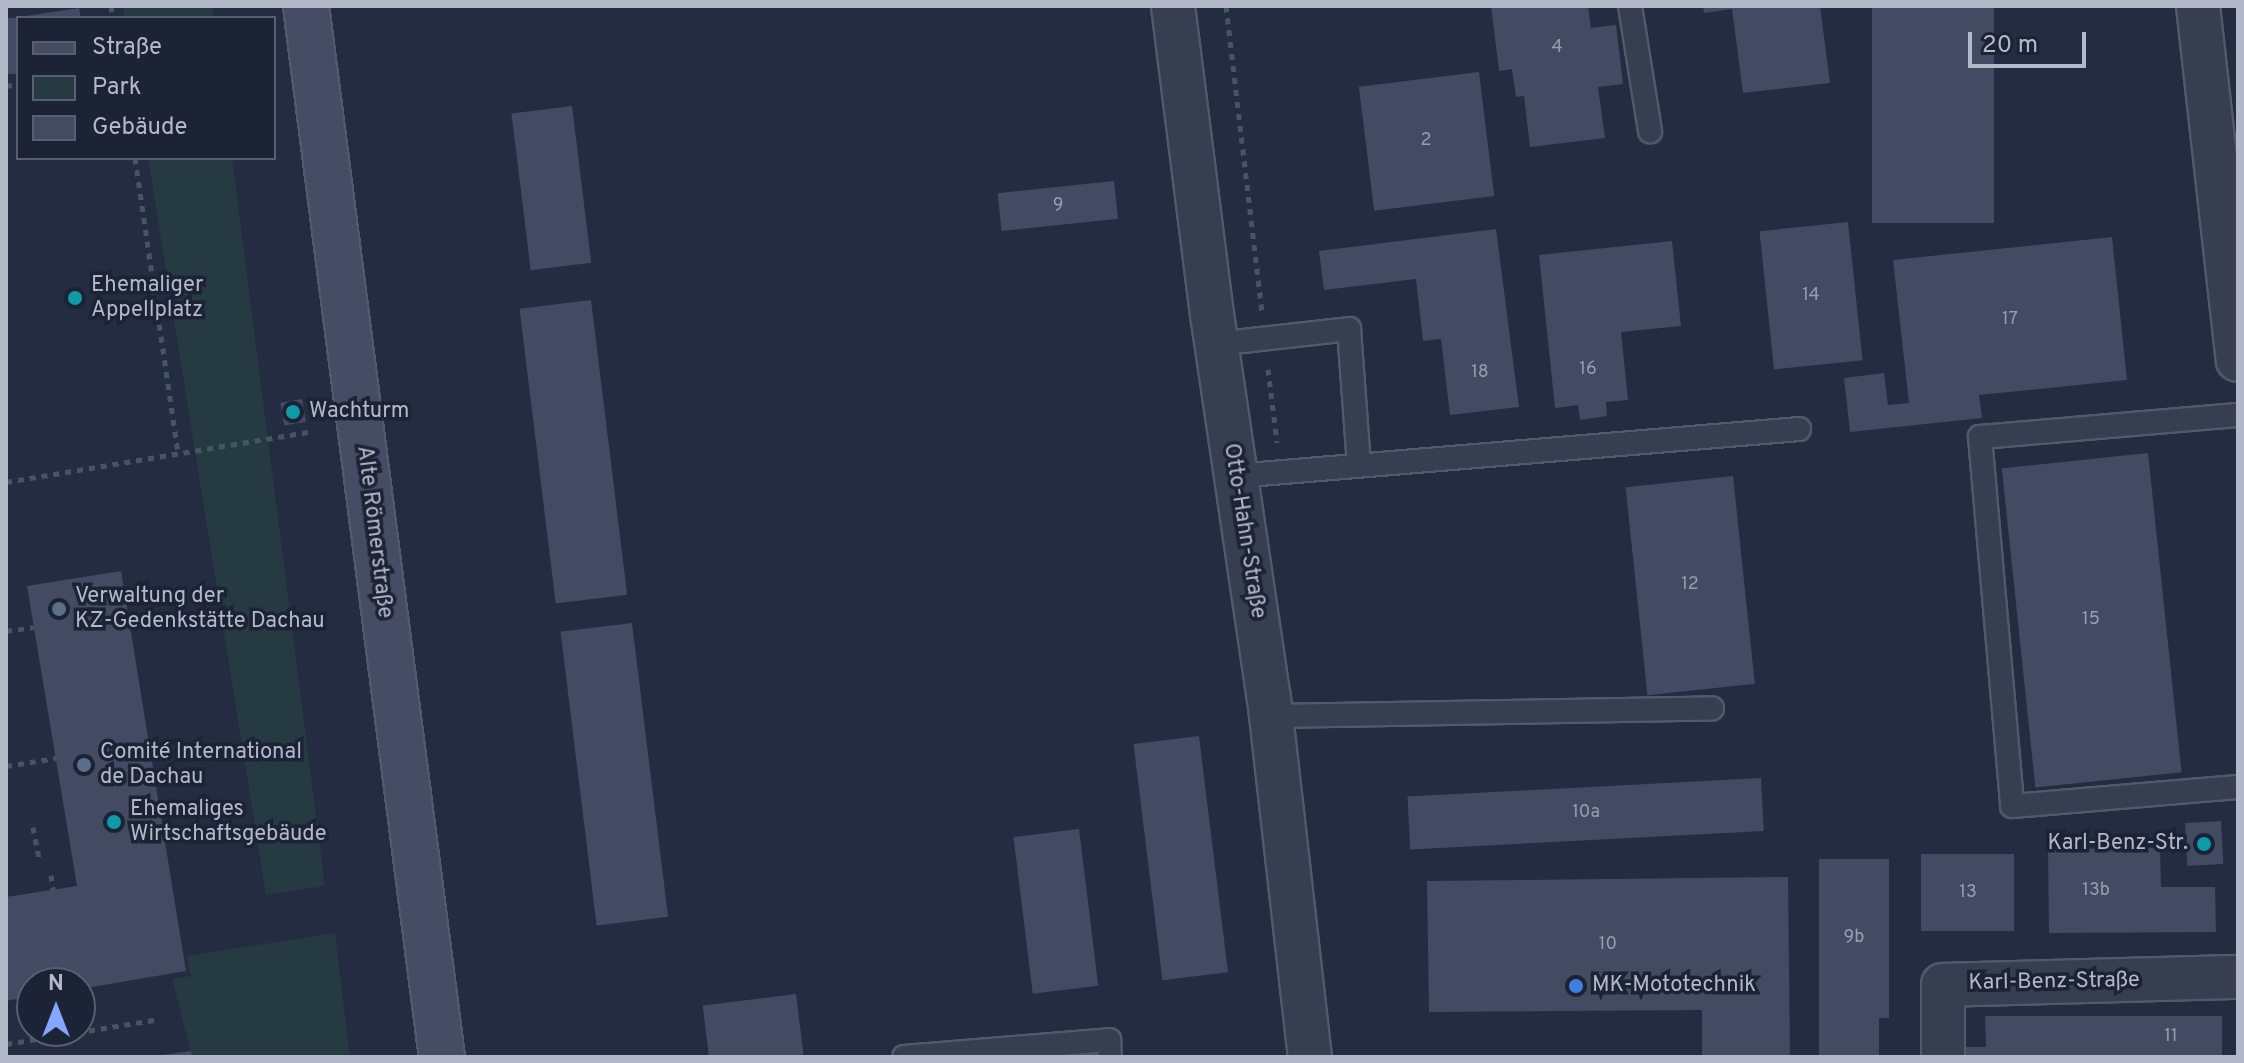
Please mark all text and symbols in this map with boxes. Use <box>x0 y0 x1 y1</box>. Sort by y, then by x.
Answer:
legend <box>16 16 276 160</box>
scale bar <box>1972 16 2090 66</box>
text: 20 m <box>1982 31 2038 61</box>
text: Straße <box>92 33 162 63</box>
house number: 4 <box>1551 37 1563 59</box>
text: Park <box>92 73 142 103</box>
text: Gebäude <box>92 113 187 143</box>
house number: 2 <box>1420 130 1432 152</box>
house number: 9 <box>1053 195 1063 217</box>
place label: Ehemaliger Appellplatz <box>91 272 204 324</box>
house number: 14 <box>1802 285 1820 307</box>
marker: Ehemaliger Appellplatz <box>66 289 84 307</box>
house number: 17 <box>2002 309 2018 331</box>
house number: 16 <box>1579 359 1597 381</box>
house number: 18 <box>1471 362 1489 384</box>
place label: Wachturm <box>309 399 409 425</box>
marker: Wachturm <box>284 403 302 421</box>
street label: Otto-Hahn-Straße <box>1217 442 1271 620</box>
street label: Alte Römerstraße <box>350 444 398 620</box>
house number: 12 <box>1681 574 1699 596</box>
place label: Verwaltung der KZ-Gedenkstätte Dachau <box>75 583 325 634</box>
marker: Verwaltung der KZ-Gedenkstätte Dachau <box>50 600 68 618</box>
house number: 15 <box>2082 609 2100 631</box>
place label: Comité International de Dachau <box>100 739 302 790</box>
marker: Comité International de Dachau <box>75 756 93 774</box>
place label: Ehemaliges Wirtschaftsgebäude <box>130 796 326 848</box>
house number: 10a <box>1572 802 1600 824</box>
marker: Ehemaliges Wirtschaftsgebäude <box>105 813 123 831</box>
place label: Karl-Benz-Str. <box>2048 831 2188 857</box>
marker: Karl-Benz-Str. <box>2195 835 2213 853</box>
house number: 13b <box>2082 880 2110 902</box>
house number: 13 <box>1959 882 1977 904</box>
house number: 9b <box>1844 927 1864 949</box>
house number: 10 <box>1599 934 1617 956</box>
north arrow <box>16 967 96 1047</box>
street label: Karl-Benz-Straße <box>1968 967 2140 997</box>
text: N <box>48 971 64 998</box>
place label: MK-Mototechnik <box>1592 973 1756 999</box>
marker: MK-Mototechnik <box>1567 977 1585 995</box>
house number: 11 <box>2164 1026 2178 1048</box>

